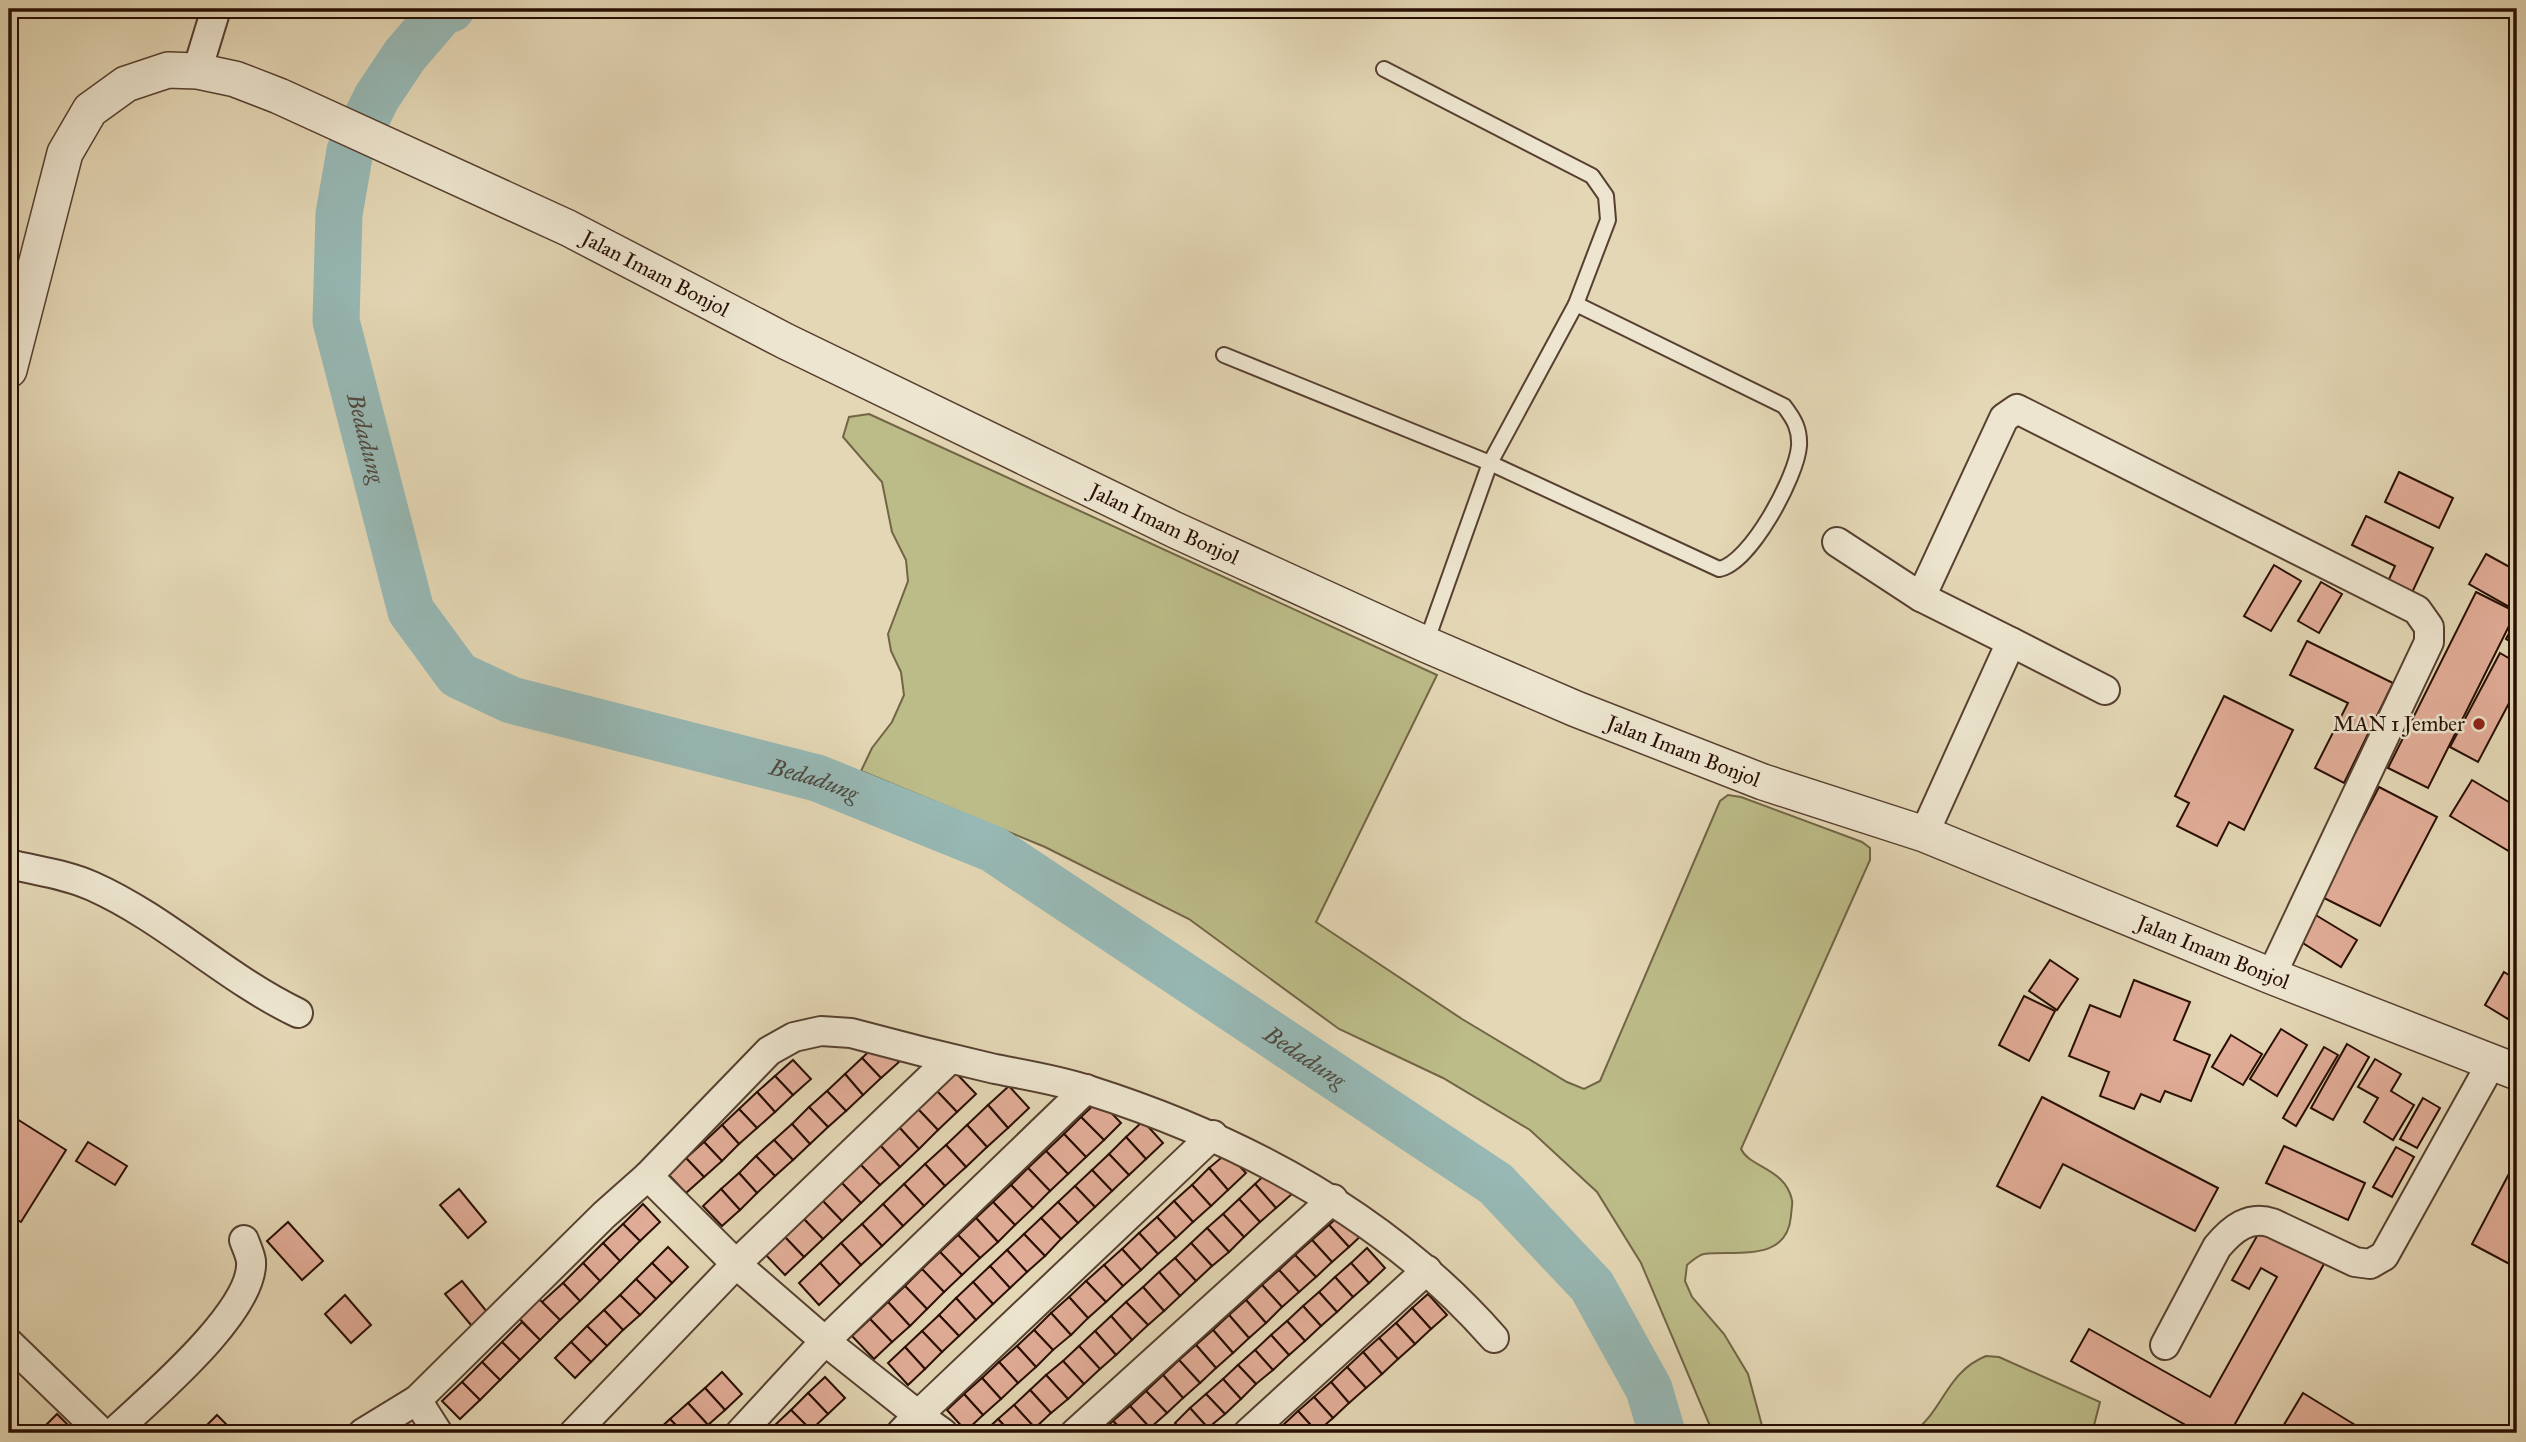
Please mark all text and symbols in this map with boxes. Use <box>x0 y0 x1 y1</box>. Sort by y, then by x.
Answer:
street label: Jalan Imam Bonjol <box>576 224 734 323</box>
water label: Bedadung <box>341 389 392 487</box>
street label: Jalan Imam Bonjol <box>1083 477 1243 571</box>
street label: Jalan Imam Bonjol <box>1601 709 1764 793</box>
place label: MAN 1 Jember <box>2333 711 2465 737</box>
marker: MAN 1 Jember <box>2471 716 2487 732</box>
water label: Bedadung <box>766 752 864 808</box>
street label: Jalan Imam Bonjol <box>2131 909 2294 995</box>
water label: Bedadung <box>1258 1019 1352 1095</box>

